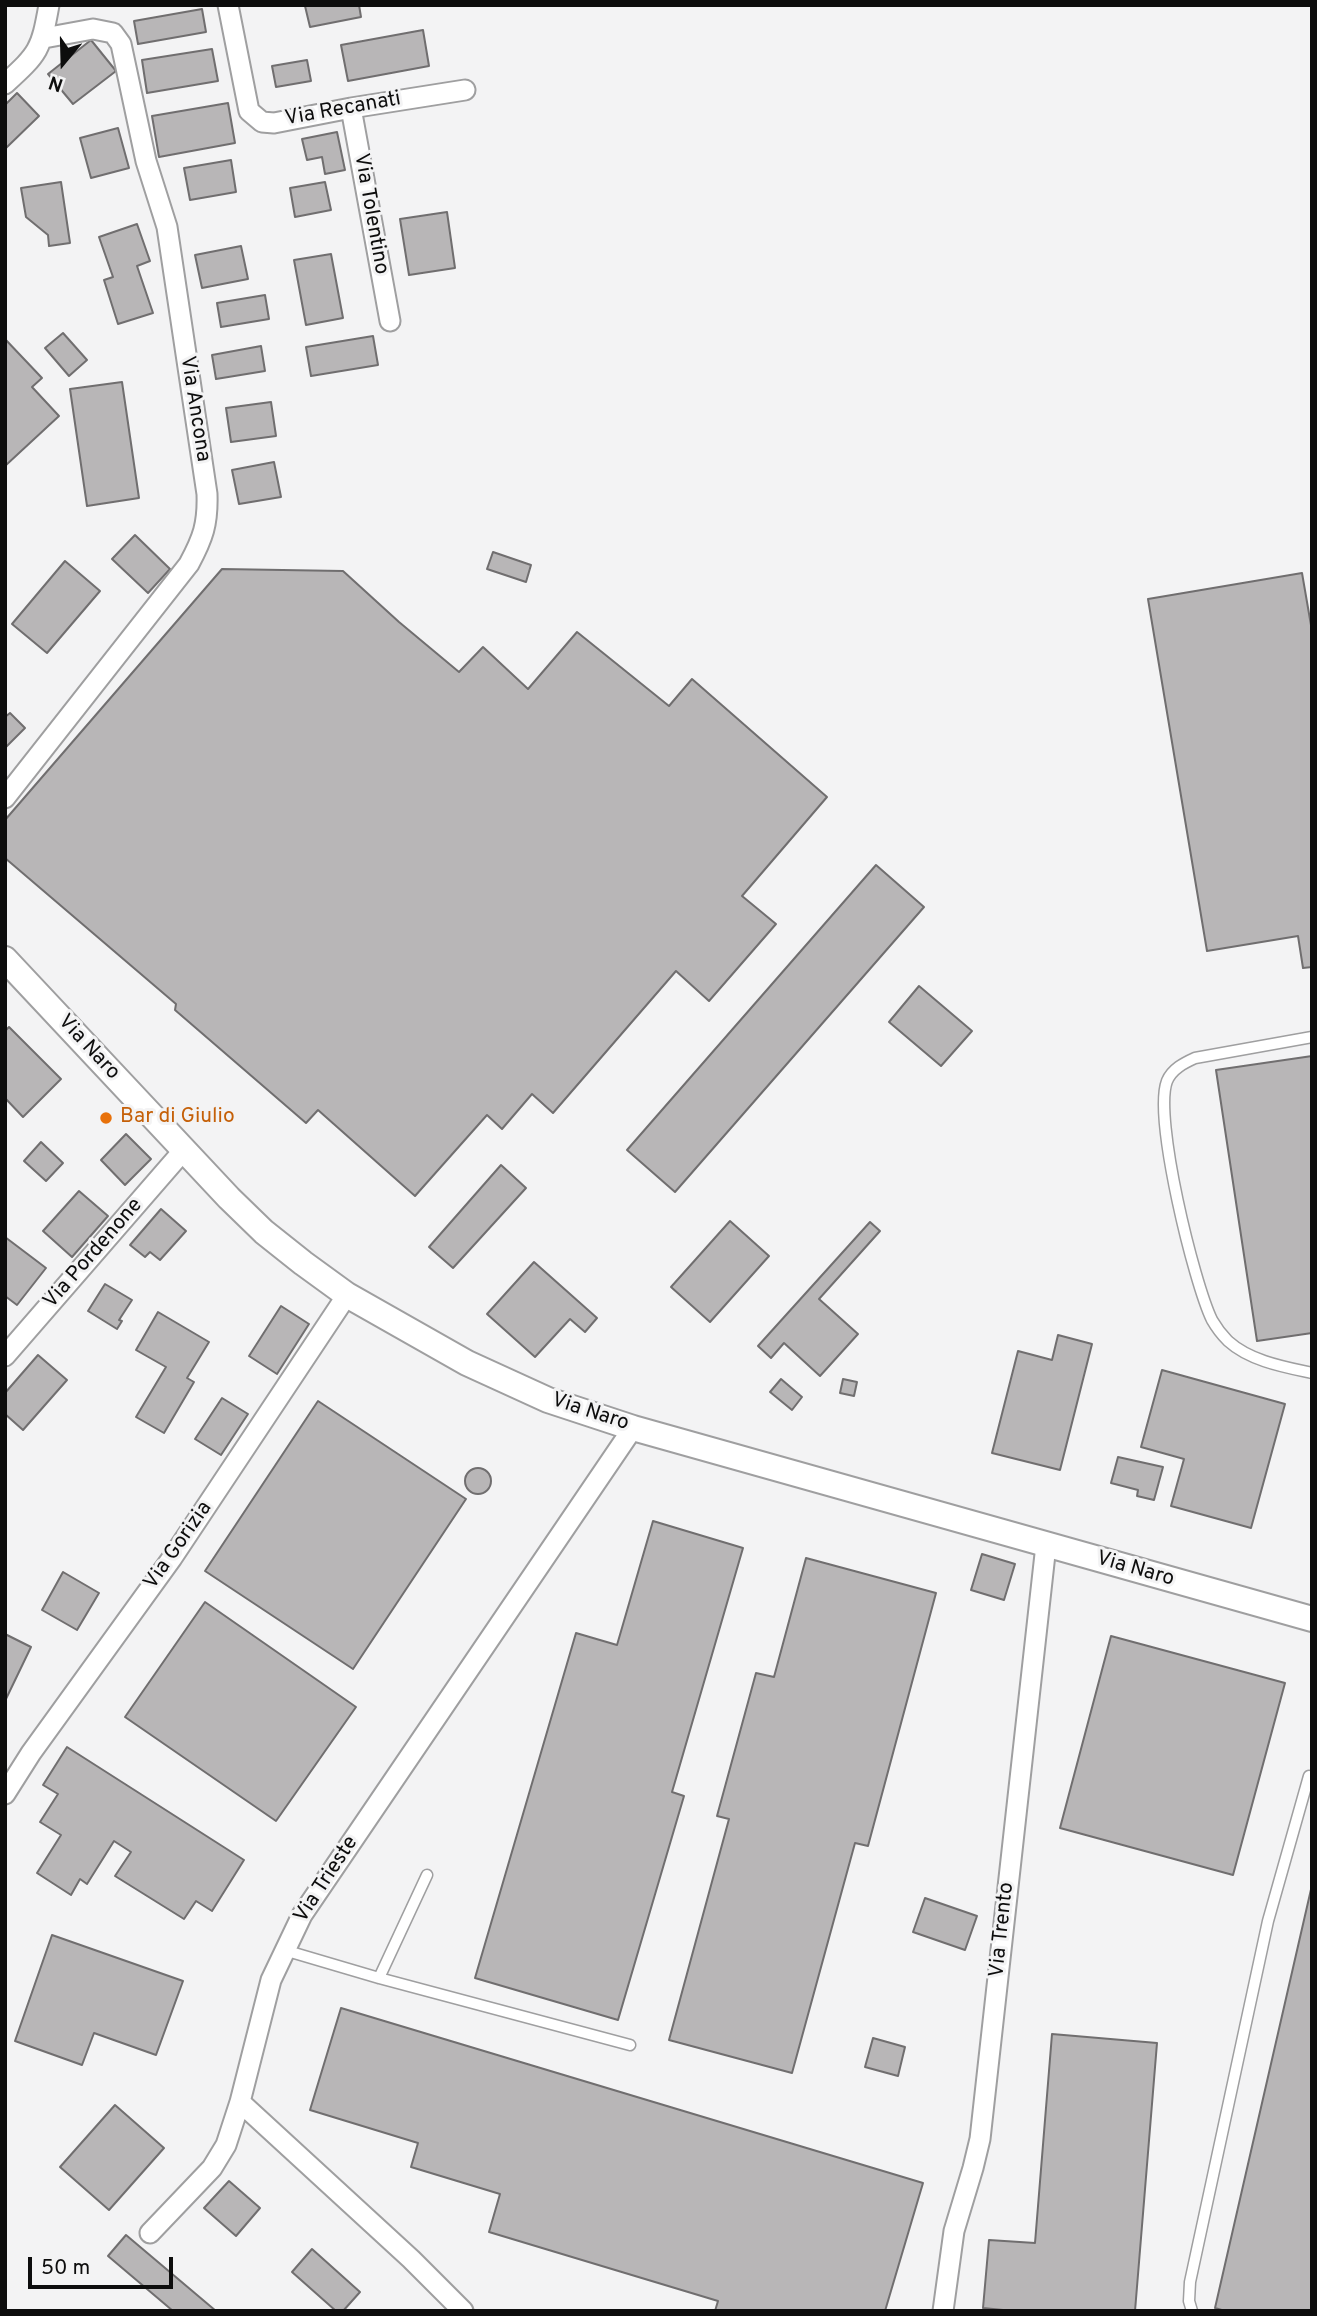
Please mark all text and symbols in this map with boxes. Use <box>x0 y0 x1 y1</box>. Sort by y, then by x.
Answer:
north arrow <box>28 28 98 98</box>
text: N <box>46 69 67 96</box>
street label: Via Recanati <box>283 87 403 133</box>
street label: Via Tolentino <box>347 152 393 276</box>
street label: Via Ancona <box>173 354 215 464</box>
street label: Via Naro <box>52 1010 124 1086</box>
place label: Bar di Giulio <box>120 1105 235 1131</box>
marker: Bar di Giulio <box>98 1110 114 1126</box>
street label: Via Pordenone <box>39 1194 149 1314</box>
street label: Via Naro <box>548 1389 632 1437</box>
street label: Via Gorizia <box>140 1497 218 1595</box>
street label: Via Naro <box>1093 1547 1177 1593</box>
street label: Via Trieste <box>290 1832 364 1928</box>
street label: Via Trento <box>985 1881 1021 1979</box>
scale bar <box>32 2242 177 2286</box>
text: 50 m <box>41 2255 90 2282</box>

